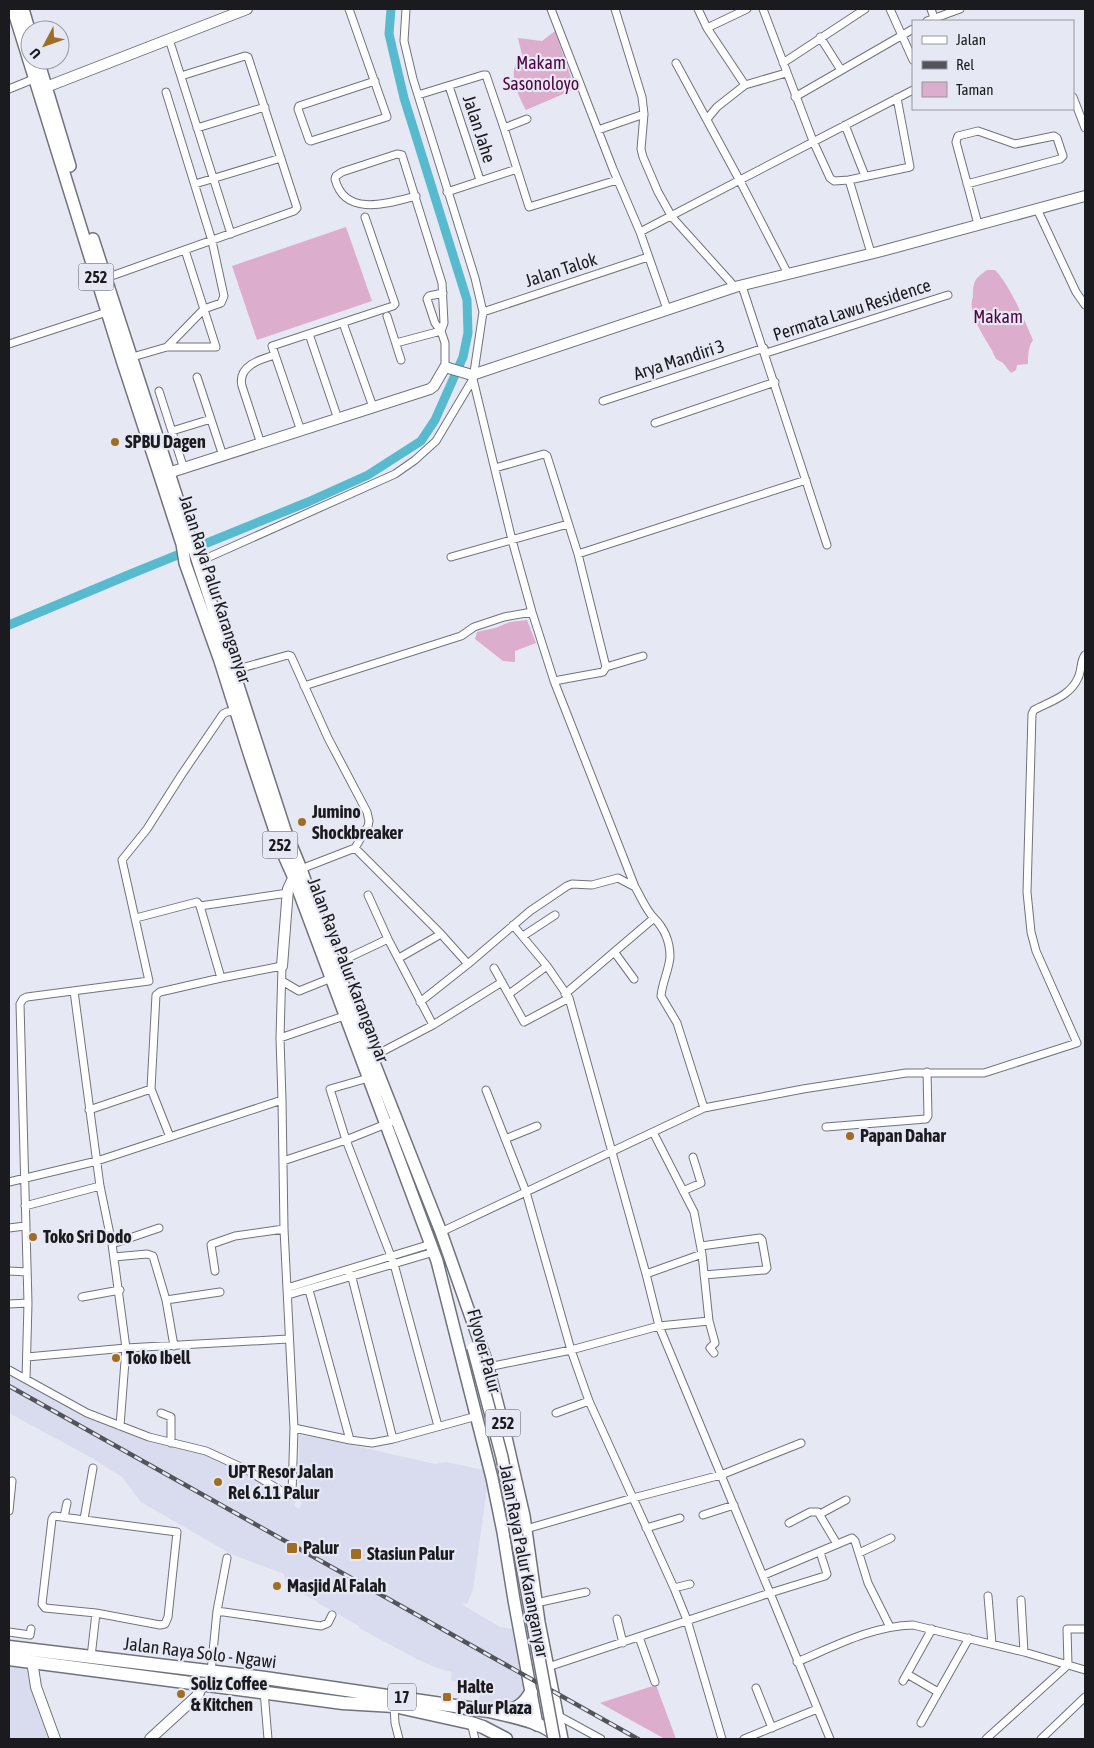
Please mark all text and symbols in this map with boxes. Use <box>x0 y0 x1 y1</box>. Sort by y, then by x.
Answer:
north arrow <box>20 20 70 70</box>
legend <box>912 20 1074 110</box>
text: Jalan <box>956 31 986 48</box>
text: U <box>26 45 44 62</box>
park label: Makam Sasonoloyo <box>503 52 579 94</box>
text: Rel <box>956 56 974 73</box>
text: Taman <box>956 81 994 98</box>
street label: Jalan Jahe <box>459 93 500 165</box>
street label: Jalan Talok <box>522 248 600 291</box>
road number: 252 <box>78 264 114 290</box>
street label: Permata Lawu Residence <box>770 274 933 345</box>
park label: Makam <box>973 306 1023 327</box>
street label: Arya Mandiri 3 <box>631 335 727 384</box>
place label: SPBU Dagen <box>125 431 206 452</box>
marker: SPBU Dagen <box>109 436 121 448</box>
street label: Jalan Raya Palur Karanganyar <box>175 492 256 686</box>
place label: Jumino Shockbreaker <box>311 801 403 843</box>
marker: Jumino Shockbreaker <box>296 816 308 828</box>
road number: 252 <box>262 832 298 858</box>
street label: Jalan Raya Palur Karanganyar <box>303 874 394 1066</box>
place label: Papan Dahar <box>860 1125 946 1146</box>
marker: Papan Dahar <box>844 1130 856 1142</box>
place label: Toko Sri Dodo <box>43 1226 132 1247</box>
marker: Toko Sri Dodo <box>27 1231 39 1243</box>
street label: Flyover Palur <box>463 1307 506 1396</box>
place label: Toko Ibell <box>126 1347 191 1368</box>
marker: Toko Ibell <box>110 1352 122 1364</box>
road number: 252 <box>486 1410 520 1436</box>
place label: UPT Resor Jalan Rel 6.11 Palur <box>228 1461 334 1503</box>
street label: Jalan Raya Palur Karanganyar <box>495 1463 554 1660</box>
marker: UPT Resor Jalan Rel 6.11 Palur <box>212 1476 224 1488</box>
place label: Palur <box>303 1537 339 1558</box>
marker: Palur <box>285 1541 299 1555</box>
place label: Stasiun Palur <box>367 1543 455 1564</box>
marker: Stasiun Palur <box>349 1547 363 1561</box>
place label: Masjid Al Falah <box>287 1575 387 1596</box>
marker: Masjid Al Falah <box>271 1580 283 1592</box>
street label: Jalan Raya Solo - Ngawi <box>123 1633 278 1672</box>
place label: Soliz Coffee & Kitchen <box>191 1673 267 1715</box>
place label: Halte Palur Plaza <box>457 1676 532 1718</box>
road number: 17 <box>388 1684 416 1710</box>
marker: Soliz Coffee & Kitchen <box>175 1688 187 1700</box>
marker: Halte Palur Plaza <box>441 1691 453 1703</box>

